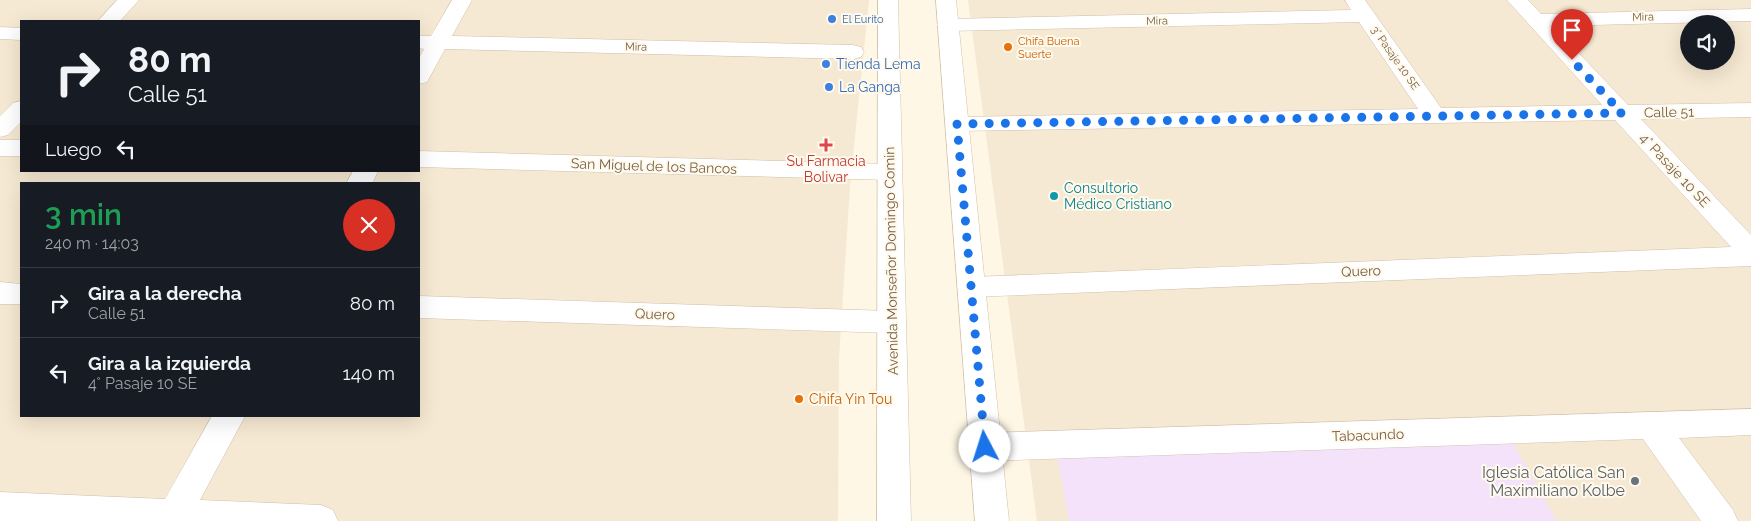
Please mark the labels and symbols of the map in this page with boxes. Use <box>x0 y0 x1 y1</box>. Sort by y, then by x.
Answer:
pin <box>1551 9 1593 60</box>
street label: Mira <box>1632 10 1654 24</box>
marker: El Eurito <box>826 13 838 25</box>
place label: El Eurito <box>842 13 884 26</box>
street label: Mira <box>1146 14 1168 28</box>
street label: 3° Pasaje 10 SE <box>1368 24 1422 93</box>
place label: Chifa Buena Suerte <box>1018 35 1080 61</box>
street label: Mira <box>625 40 647 54</box>
marker: Chifa Buena Suerte <box>1002 41 1014 53</box>
place label: Tienda Lema <box>836 56 921 72</box>
marker: Tienda Lema <box>820 58 832 70</box>
place label: La Ganga <box>839 79 900 95</box>
marker: La Ganga <box>823 81 835 93</box>
street label: Calle 51 <box>1644 104 1694 120</box>
street label: 4° Pasaje 10 SE <box>1637 130 1713 210</box>
marker: Su Farmacia Bolivar <box>820 139 832 151</box>
street label: Avenida Monseñor Domingo Comin <box>881 146 901 376</box>
place label: Su Farmacia Bolivar <box>786 153 866 185</box>
street label: San Miguel de los Bancos <box>571 155 738 177</box>
place label: Consultorio Médico Cristiano <box>1064 180 1172 212</box>
marker: Consultorio Médico Cristiano <box>1048 190 1060 202</box>
street label: Quero <box>1341 262 1381 280</box>
street label: Quero <box>635 305 675 323</box>
place label: Chifa Yin Tou <box>809 391 892 407</box>
marker: Chifa Yin Tou <box>793 393 805 405</box>
position arrow <box>958 420 1010 472</box>
street label: Tabacundo <box>1332 426 1404 444</box>
place label: Iglesia Católica San Maximiliano Kolbe <box>1482 463 1625 500</box>
marker: Iglesia Católica San Maximiliano Kolbe <box>1629 475 1641 487</box>

